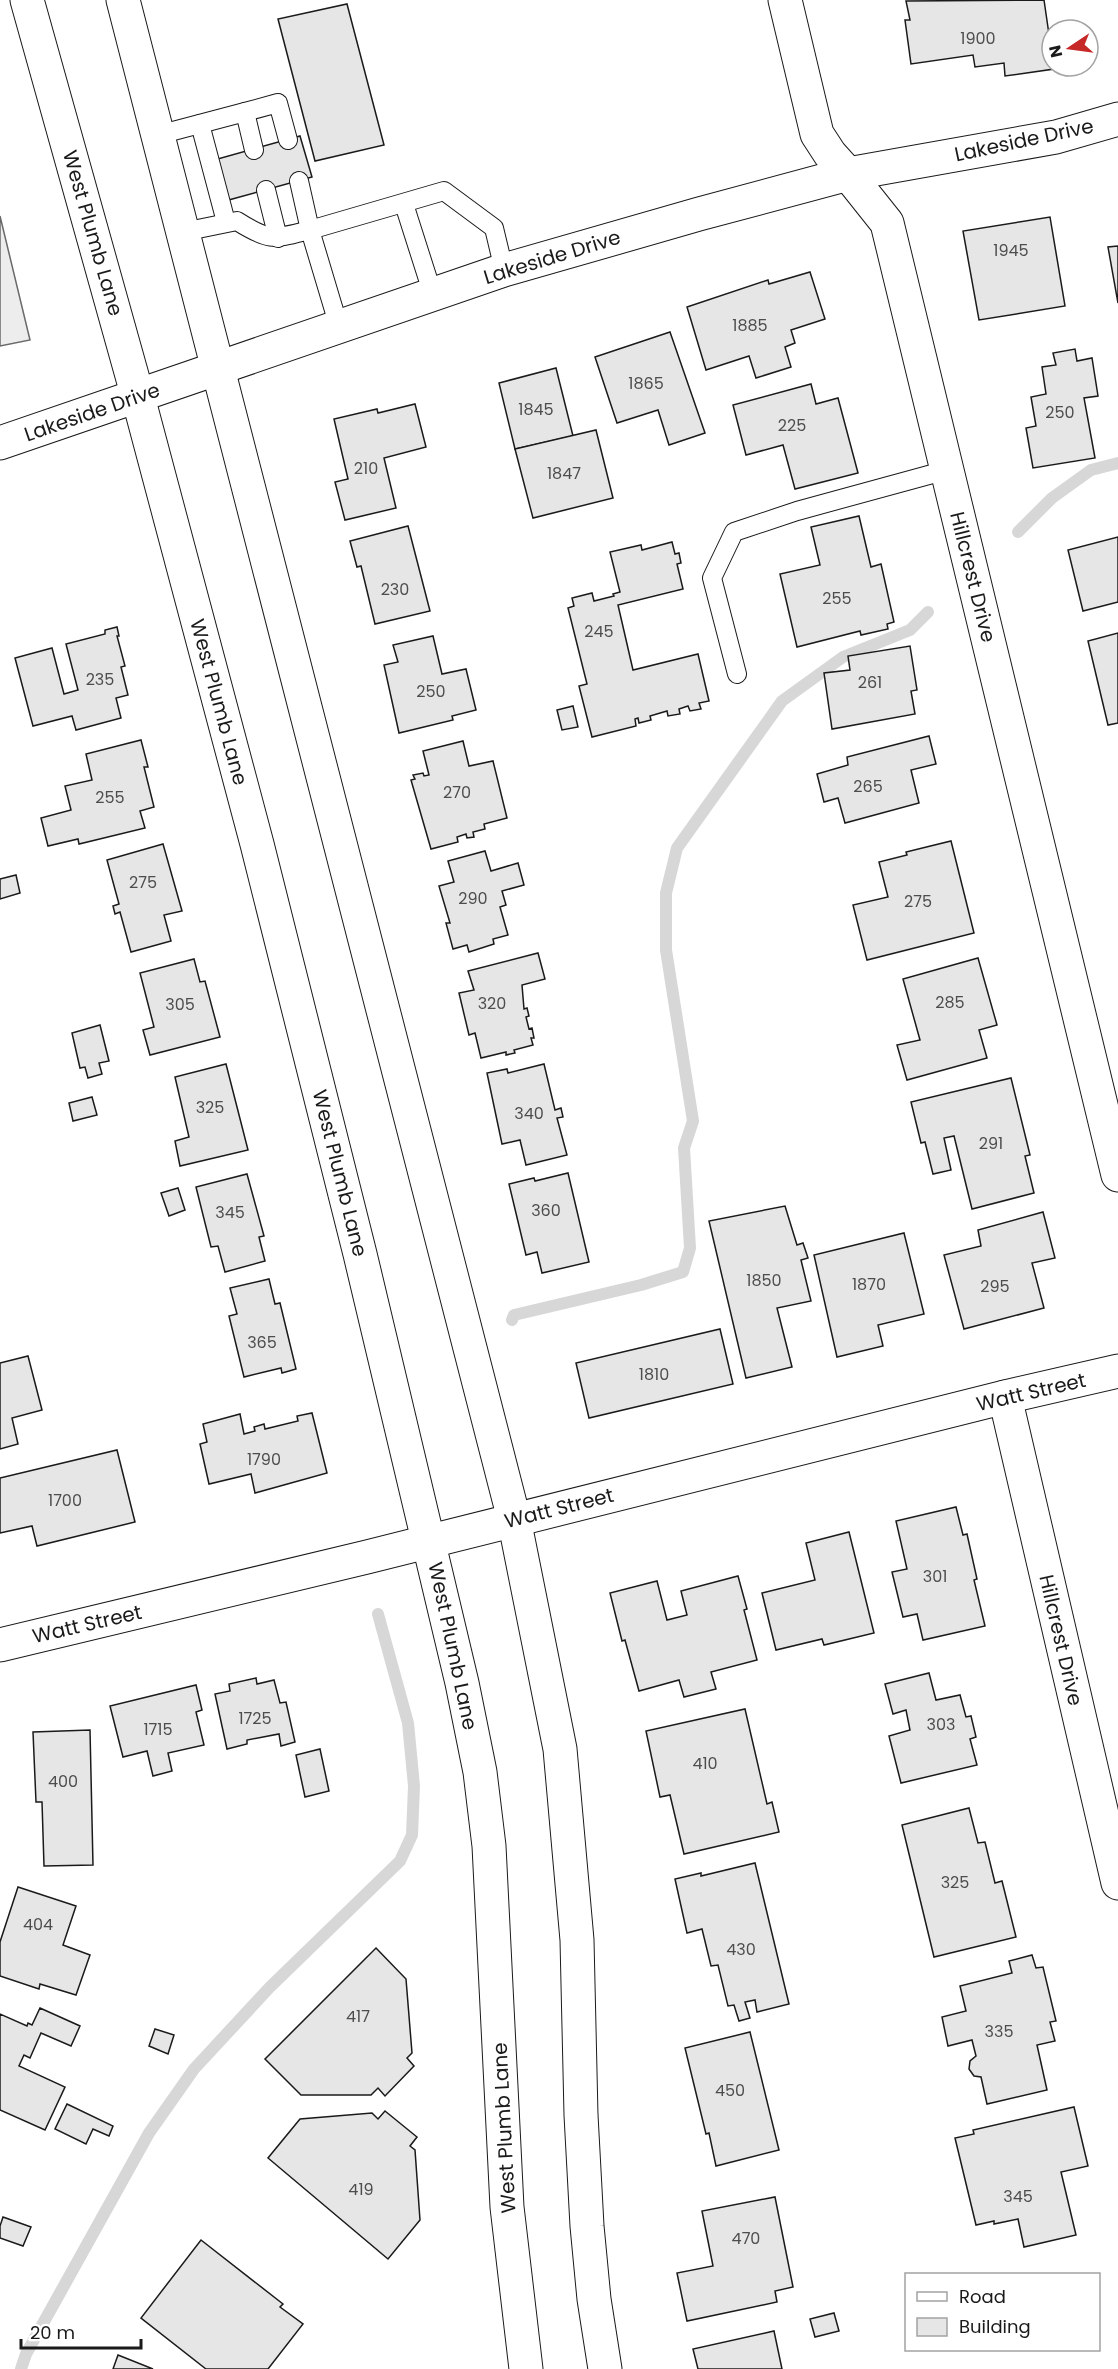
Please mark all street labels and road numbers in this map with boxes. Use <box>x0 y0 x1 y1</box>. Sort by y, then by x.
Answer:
street label: Lakeside Drive <box>952 112 1096 168</box>
street label: West Plumb Lane <box>56 147 130 319</box>
street label: Lakeside Drive <box>480 223 624 291</box>
street label: Lakeside Drive <box>20 376 164 448</box>
street label: Hillcrest Drive <box>943 509 1003 645</box>
street label: West Plumb Lane <box>183 616 255 788</box>
street label: West Plumb Lane <box>306 1087 374 1259</box>
street label: Watt Street <box>974 1366 1088 1418</box>
street label: Watt Street <box>502 1481 616 1535</box>
street label: West Plumb Lane <box>422 1559 484 1733</box>
street label: Hillcrest Drive <box>1032 1572 1090 1708</box>
street label: Watt Street <box>30 1598 144 1650</box>
street label: West Plumb Lane <box>486 2042 522 2214</box>

